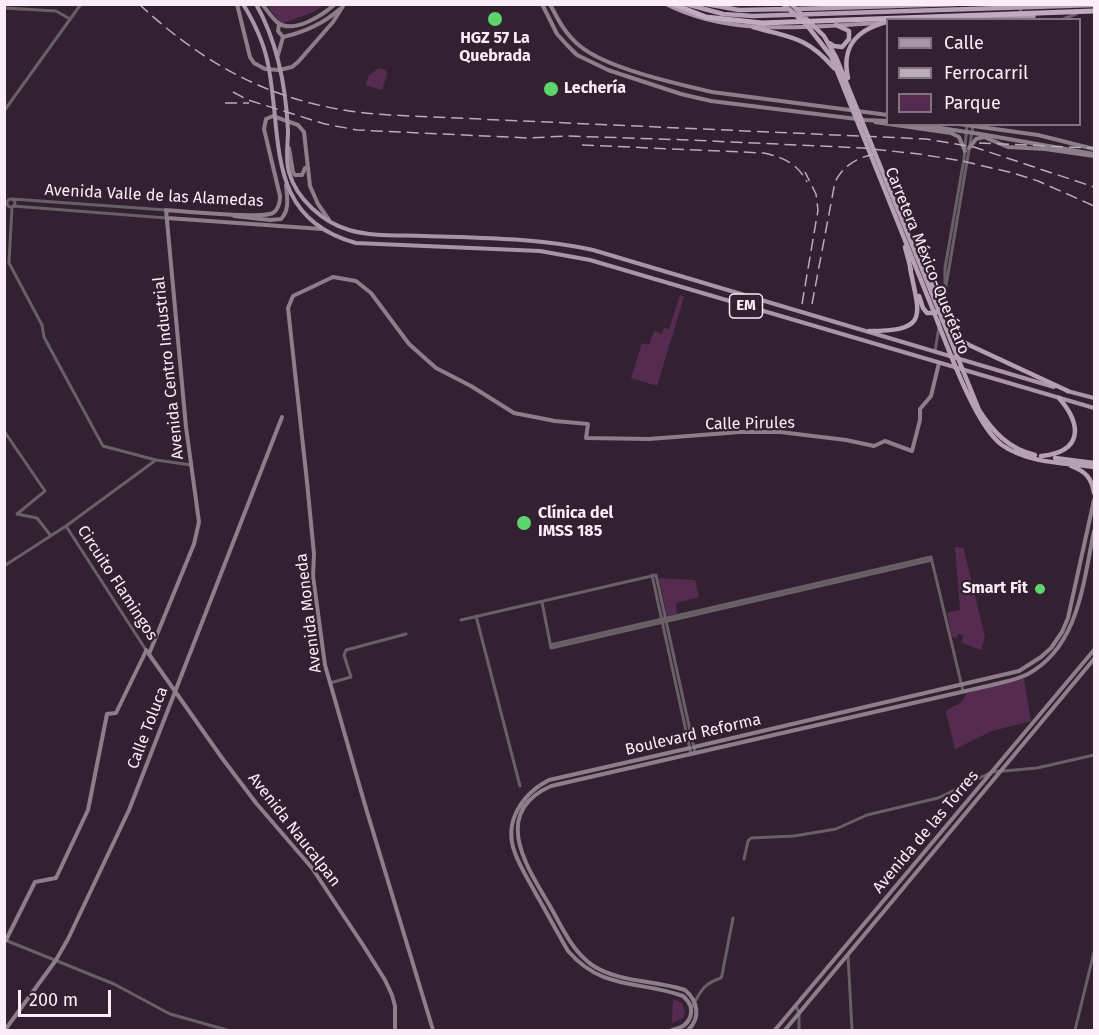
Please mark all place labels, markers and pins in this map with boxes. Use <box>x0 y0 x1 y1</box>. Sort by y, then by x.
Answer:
marker: HGZ 57 La Quebrada <box>486 10 504 28</box>
place label: HGZ 57 La Quebrada <box>459 29 531 67</box>
place label: Lechería <box>564 79 626 99</box>
marker: Lechería <box>542 80 560 98</box>
place label: Clínica del IMSS 185 <box>538 504 613 542</box>
marker: Clínica del IMSS 185 <box>515 514 533 532</box>
place label: Smart Fit <box>962 579 1028 599</box>
marker: Smart Fit <box>1033 582 1047 596</box>

